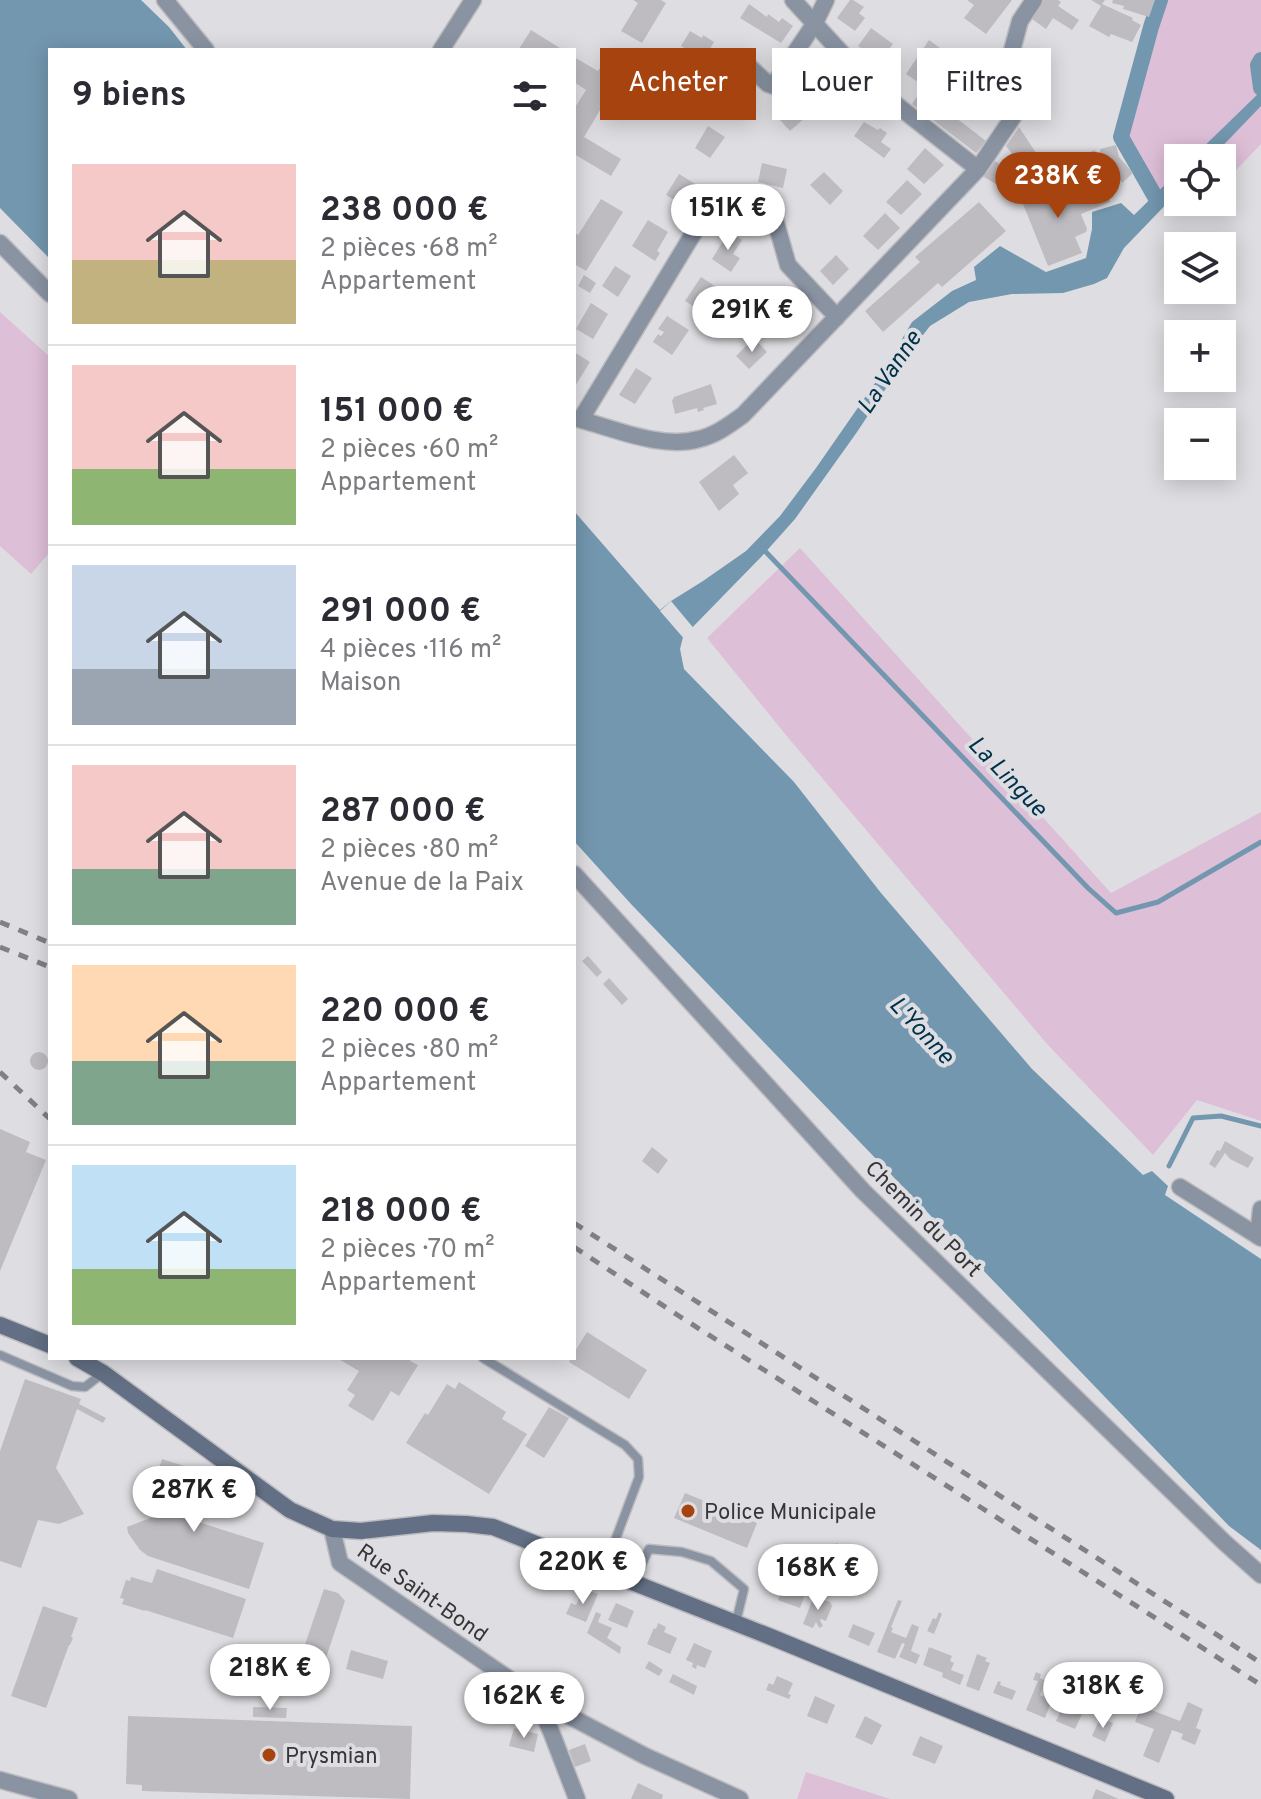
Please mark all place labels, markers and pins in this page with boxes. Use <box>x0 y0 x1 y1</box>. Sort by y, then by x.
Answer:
pin: 238K € <box>993 152 1123 220</box>
pin: 151K € <box>663 184 793 252</box>
pin: 291K € <box>687 286 817 354</box>
pin: 287K € <box>129 1466 259 1534</box>
place label: Police Municipale <box>704 1500 876 1527</box>
marker: Police Municipale <box>679 1502 697 1520</box>
pin: 220K € <box>518 1538 648 1606</box>
pin: 168K € <box>753 1544 883 1612</box>
pin: 218K € <box>205 1644 335 1712</box>
pin: 318K € <box>1038 1662 1168 1730</box>
pin: 162K € <box>459 1672 589 1740</box>
place label: Prysmian <box>285 1744 378 1771</box>
marker: Prysmian <box>260 1746 278 1764</box>

